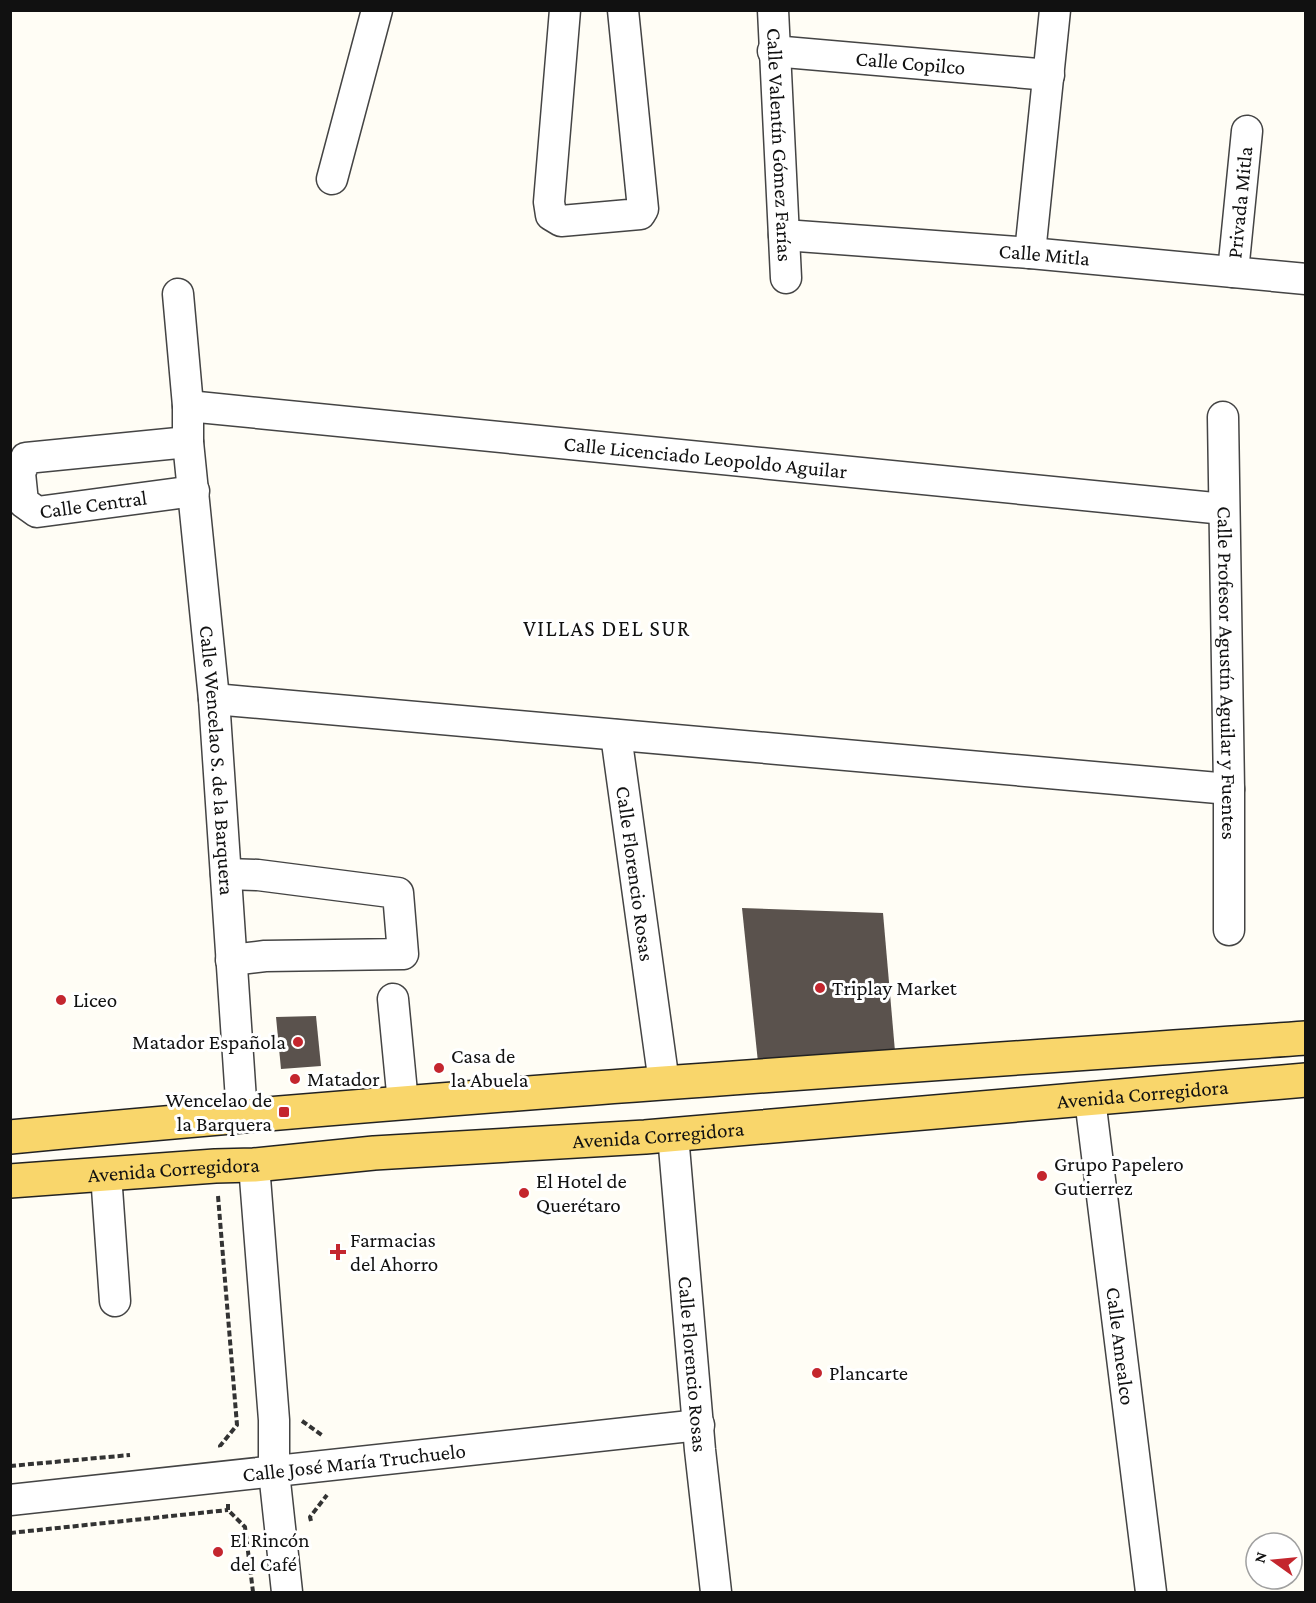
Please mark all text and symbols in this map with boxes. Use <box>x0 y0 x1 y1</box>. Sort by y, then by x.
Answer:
street label: Calle Valentín Gómez Farías <box>762 27 797 262</box>
street label: Calle Copilco <box>855 46 966 80</box>
street label: Privada Mitla <box>1222 145 1257 260</box>
street label: Calle Mitla <box>998 239 1091 271</box>
street label: Calle Licenciado Leopoldo Aguilar <box>563 431 849 484</box>
street label: Calle Central <box>38 485 148 524</box>
street label: Calle Profesor Agustín Aguilar y Fuentes <box>1212 506 1241 840</box>
district label: VILLAS DEL SUR <box>523 616 691 641</box>
street label: Calle Wencelao S. de la Barquera <box>195 624 239 896</box>
street label: Calle Florencio Rosas <box>611 784 659 963</box>
place label: Triplay Market <box>832 976 958 1000</box>
marker: Triplay Market <box>813 981 827 995</box>
place label: Liceo <box>73 988 117 1012</box>
marker: Liceo <box>54 993 68 1007</box>
place label: Matador Española <box>132 1030 286 1054</box>
marker: Matador Española <box>291 1035 305 1049</box>
place label: Casa de la Abuela <box>451 1044 529 1092</box>
marker: Casa de la Abuela <box>432 1061 446 1075</box>
place label: Matador <box>307 1067 380 1091</box>
marker: Matador <box>288 1072 302 1086</box>
street label: Avenida Corregidora <box>1056 1075 1230 1113</box>
place label: Wencelao de la Barquera <box>165 1088 272 1136</box>
marker: Wencelao de la Barquera <box>277 1105 291 1119</box>
street label: Avenida Corregidora <box>572 1116 745 1153</box>
street label: Avenida Corregidora <box>87 1152 261 1187</box>
place label: Grupo Papelero Gutierrez <box>1054 1152 1184 1200</box>
place label: El Hotel de Querétaro <box>536 1169 627 1217</box>
marker: Grupo Papelero Gutierrez <box>1035 1169 1049 1183</box>
marker: El Hotel de Querétaro <box>517 1186 531 1200</box>
place label: Farmacias del Ahorro <box>350 1228 438 1276</box>
marker: Farmacias del Ahorro <box>331 1245 345 1259</box>
street label: Calle Florencio Rosas <box>673 1275 712 1453</box>
street label: Calle Amealco <box>1101 1286 1140 1406</box>
place label: Plancarte <box>829 1361 908 1385</box>
marker: Plancarte <box>810 1366 824 1380</box>
street label: Calle José María Truchuelo <box>241 1438 467 1487</box>
place label: El Rincón del Café <box>230 1528 310 1576</box>
north arrow <box>1244 1531 1304 1591</box>
marker: El Rincón del Café <box>211 1545 225 1559</box>
text: N <box>1250 1550 1270 1565</box>

